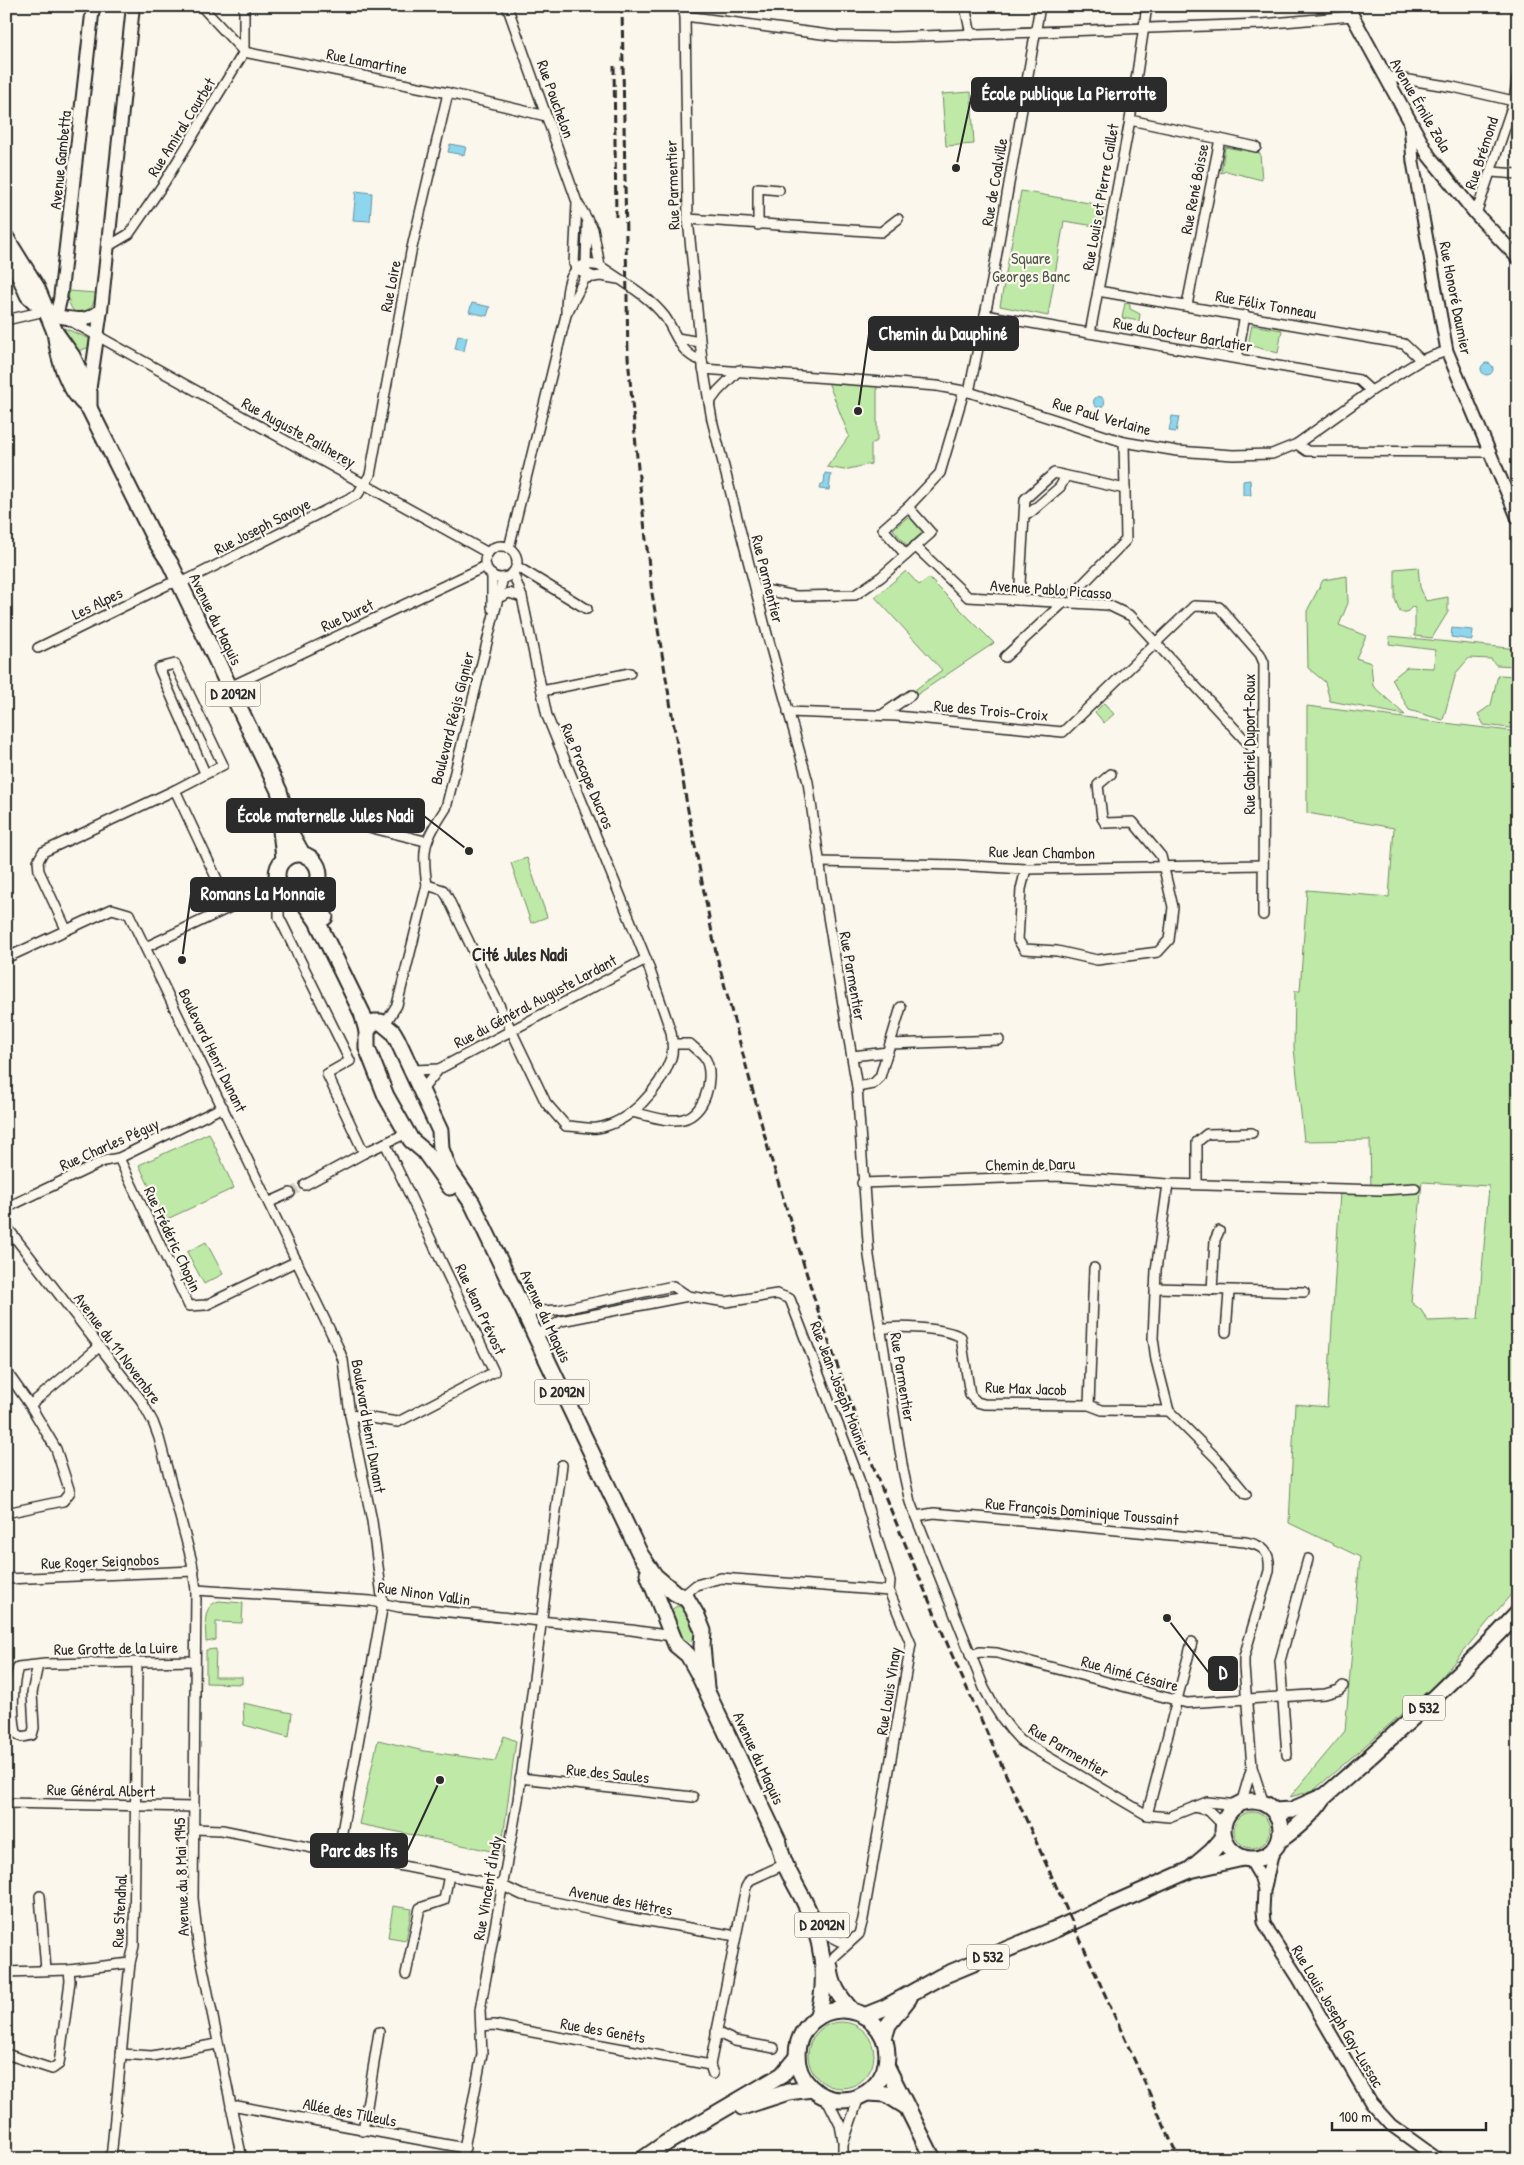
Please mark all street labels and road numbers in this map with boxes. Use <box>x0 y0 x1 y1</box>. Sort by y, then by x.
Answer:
street label: Rue Lamartine <box>325 42 410 80</box>
street label: Avenue Émile Zola <box>1385 54 1457 156</box>
street label: Rue Pouchelon <box>532 57 580 141</box>
street label: Rue Amiral Courbet <box>142 73 220 181</box>
street label: Avenue Gambetta <box>44 109 76 211</box>
street label: Rue Brémond <box>1459 114 1503 192</box>
street label: Rue Louis et Pierre Caillet <box>1076 121 1124 272</box>
street label: Rue de Coalville <box>975 136 1013 228</box>
street label: Rue Parmentier <box>659 140 685 230</box>
street label: Rue René Boisse <box>1174 141 1214 236</box>
street label: Rue Honoré Daumier <box>1434 240 1478 356</box>
street label: Rue Loire <box>374 258 406 314</box>
street label: Rue Félix Tonneau <box>1214 284 1319 324</box>
street label: Rue du Docteur Barlatier <box>1112 311 1254 357</box>
street label: Rue Paul Verlaine <box>1050 391 1154 441</box>
street label: Rue Auguste Pailherey <box>238 392 360 473</box>
street label: Rue Joseph Savoye <box>210 492 315 560</box>
street label: Rue Parmentier <box>746 533 790 625</box>
street label: Avenue du Maquis <box>184 569 248 669</box>
street label: Avenue Pablo Picasso <box>990 574 1113 604</box>
street label: Les Alpes <box>68 581 126 625</box>
street label: Rue Duret <box>317 593 377 637</box>
street label: Boulevard Régis Gignier <box>425 649 479 787</box>
street label: Rue Gabriel Duport-Roux <box>1238 673 1260 815</box>
road number: D 2092N <box>206 682 260 706</box>
street label: Rue des Trois-Croix <box>933 694 1049 726</box>
street label: Rue Procope Ducros <box>556 720 620 832</box>
street label: Rue Jean Chambon <box>989 840 1095 864</box>
street label: Rue Parmentier <box>834 930 872 1022</box>
street label: Rue du Général Auguste Lardant <box>450 949 621 1053</box>
street label: Boulevard Henri Dunant <box>174 984 253 1116</box>
street label: Rue Charles Péguy <box>56 1112 162 1176</box>
street label: Chemin de Daru <box>985 1152 1076 1176</box>
street label: Rue Frédéric Chopin <box>139 1183 207 1295</box>
street label: Rue Jean Prévost <box>450 1260 512 1358</box>
street label: Avenue du Maquis <box>515 1266 577 1366</box>
street label: Avenue du 11 Novembre <box>69 1288 167 1408</box>
street label: Rue Jean-Joseph Mounier <box>805 1318 877 1460</box>
street label: Rue Parmentier <box>885 1331 921 1423</box>
street label: Boulevard Henri Dunant <box>346 1358 392 1495</box>
street label: Rue Max Jacob <box>985 1376 1067 1400</box>
road number: D 2092N <box>534 1380 590 1404</box>
street label: Rue François Dominique Toussaint <box>984 1492 1180 1530</box>
street label: Rue Roger Seignobos <box>41 1548 159 1574</box>
street label: Rue Ninon Vallin <box>376 1576 472 1610</box>
street label: Rue Grotte de la Luire <box>54 1636 179 1660</box>
street label: Rue Louis Vinay <box>870 1645 906 1737</box>
street label: Rue Aimé Césaire <box>1079 1649 1182 1697</box>
road number: D 532 <box>1403 1696 1445 1720</box>
street label: Avenue du Maquis <box>728 1708 790 1808</box>
street label: Rue Parmentier <box>1025 1717 1113 1783</box>
street label: Rue des Saules <box>566 1758 650 1788</box>
street label: Rue Général Albert <box>47 1778 156 1802</box>
street label: Avenue du 8 Mai 1945 <box>168 1817 194 1937</box>
street label: Rue Vincent d'Indy <box>467 1834 507 1942</box>
street label: Rue Stendhal <box>106 1873 132 1948</box>
street label: Avenue des Hêtres <box>567 1879 675 1921</box>
road number: D 2092N <box>794 1912 850 1938</box>
street label: Rue Louis Joseph Gay-Lussac <box>1287 1941 1390 2092</box>
road number: D 532 <box>967 1944 1009 1970</box>
street label: Rue des Genêts <box>559 2012 647 2048</box>
street label: Allée des Tilleuls <box>301 2092 399 2132</box>

